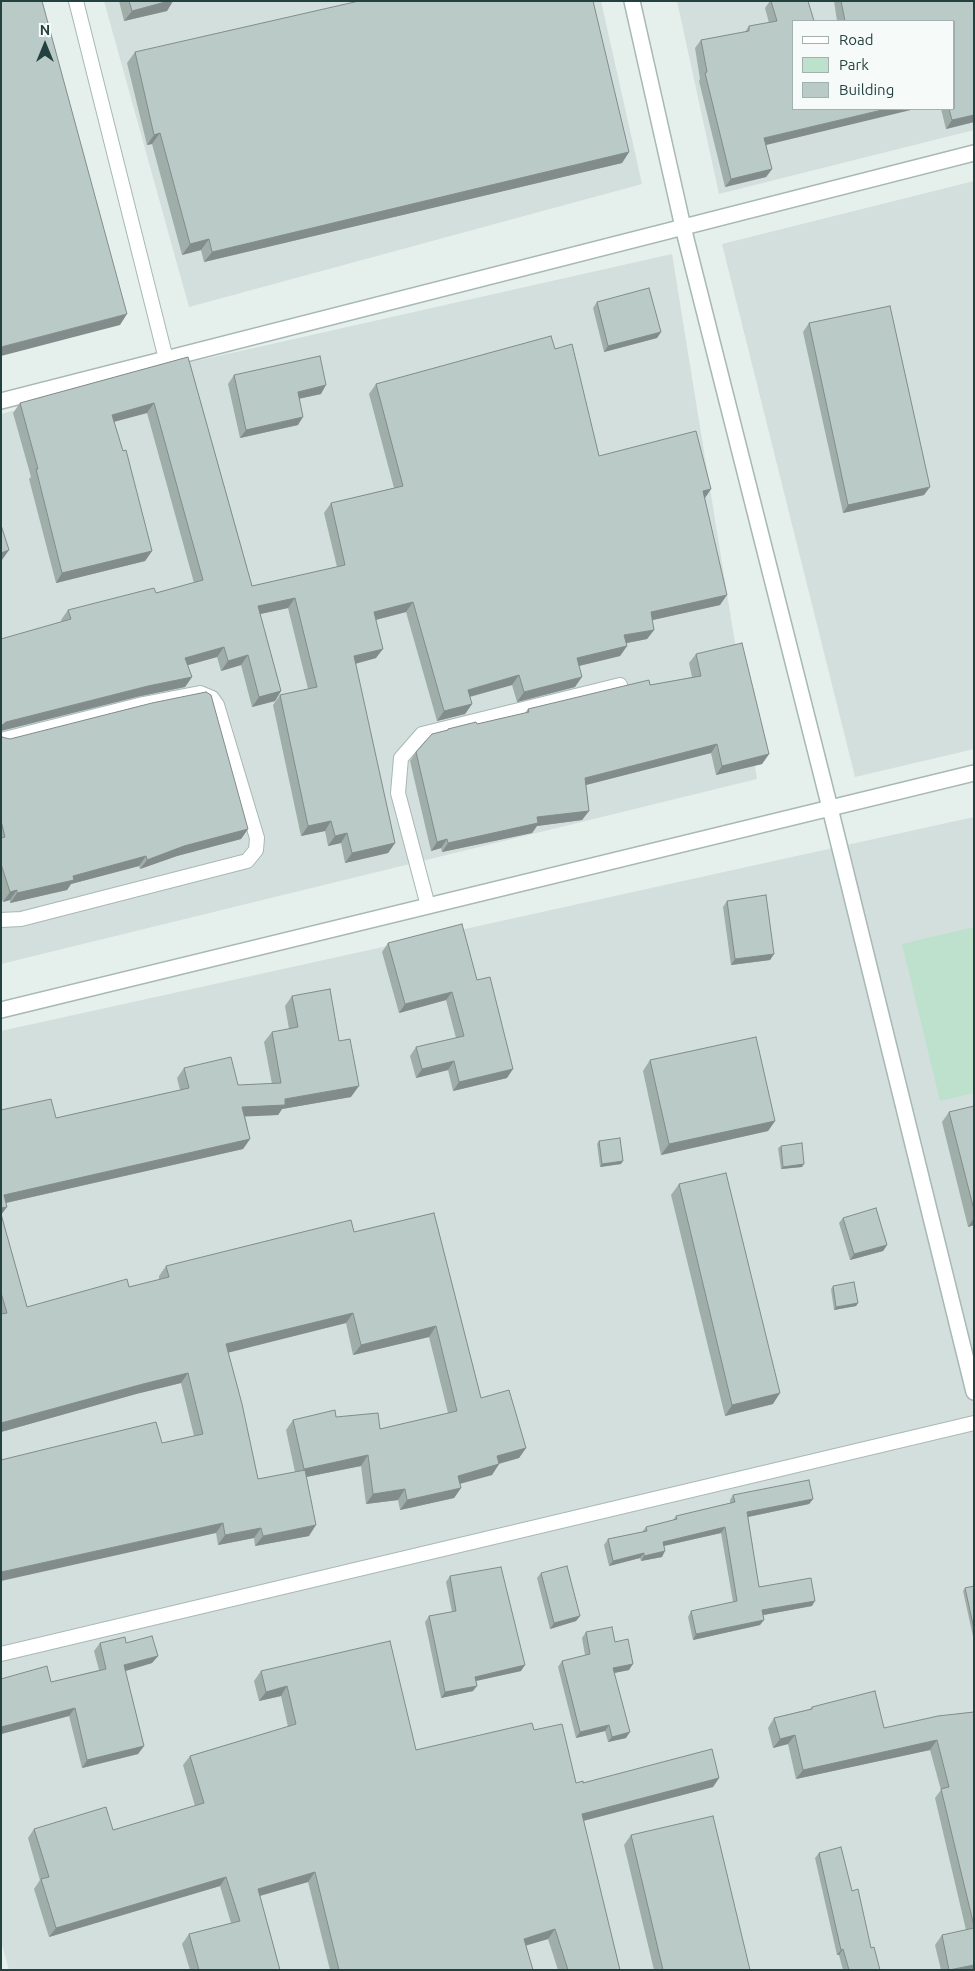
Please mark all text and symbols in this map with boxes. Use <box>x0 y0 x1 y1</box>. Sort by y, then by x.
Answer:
north arrow <box>20 20 70 70</box>
legend <box>792 20 955 110</box>
text: N <box>40 22 50 38</box>
text: Road <box>839 31 874 48</box>
text: Park <box>839 56 869 73</box>
text: Building <box>839 81 894 98</box>

